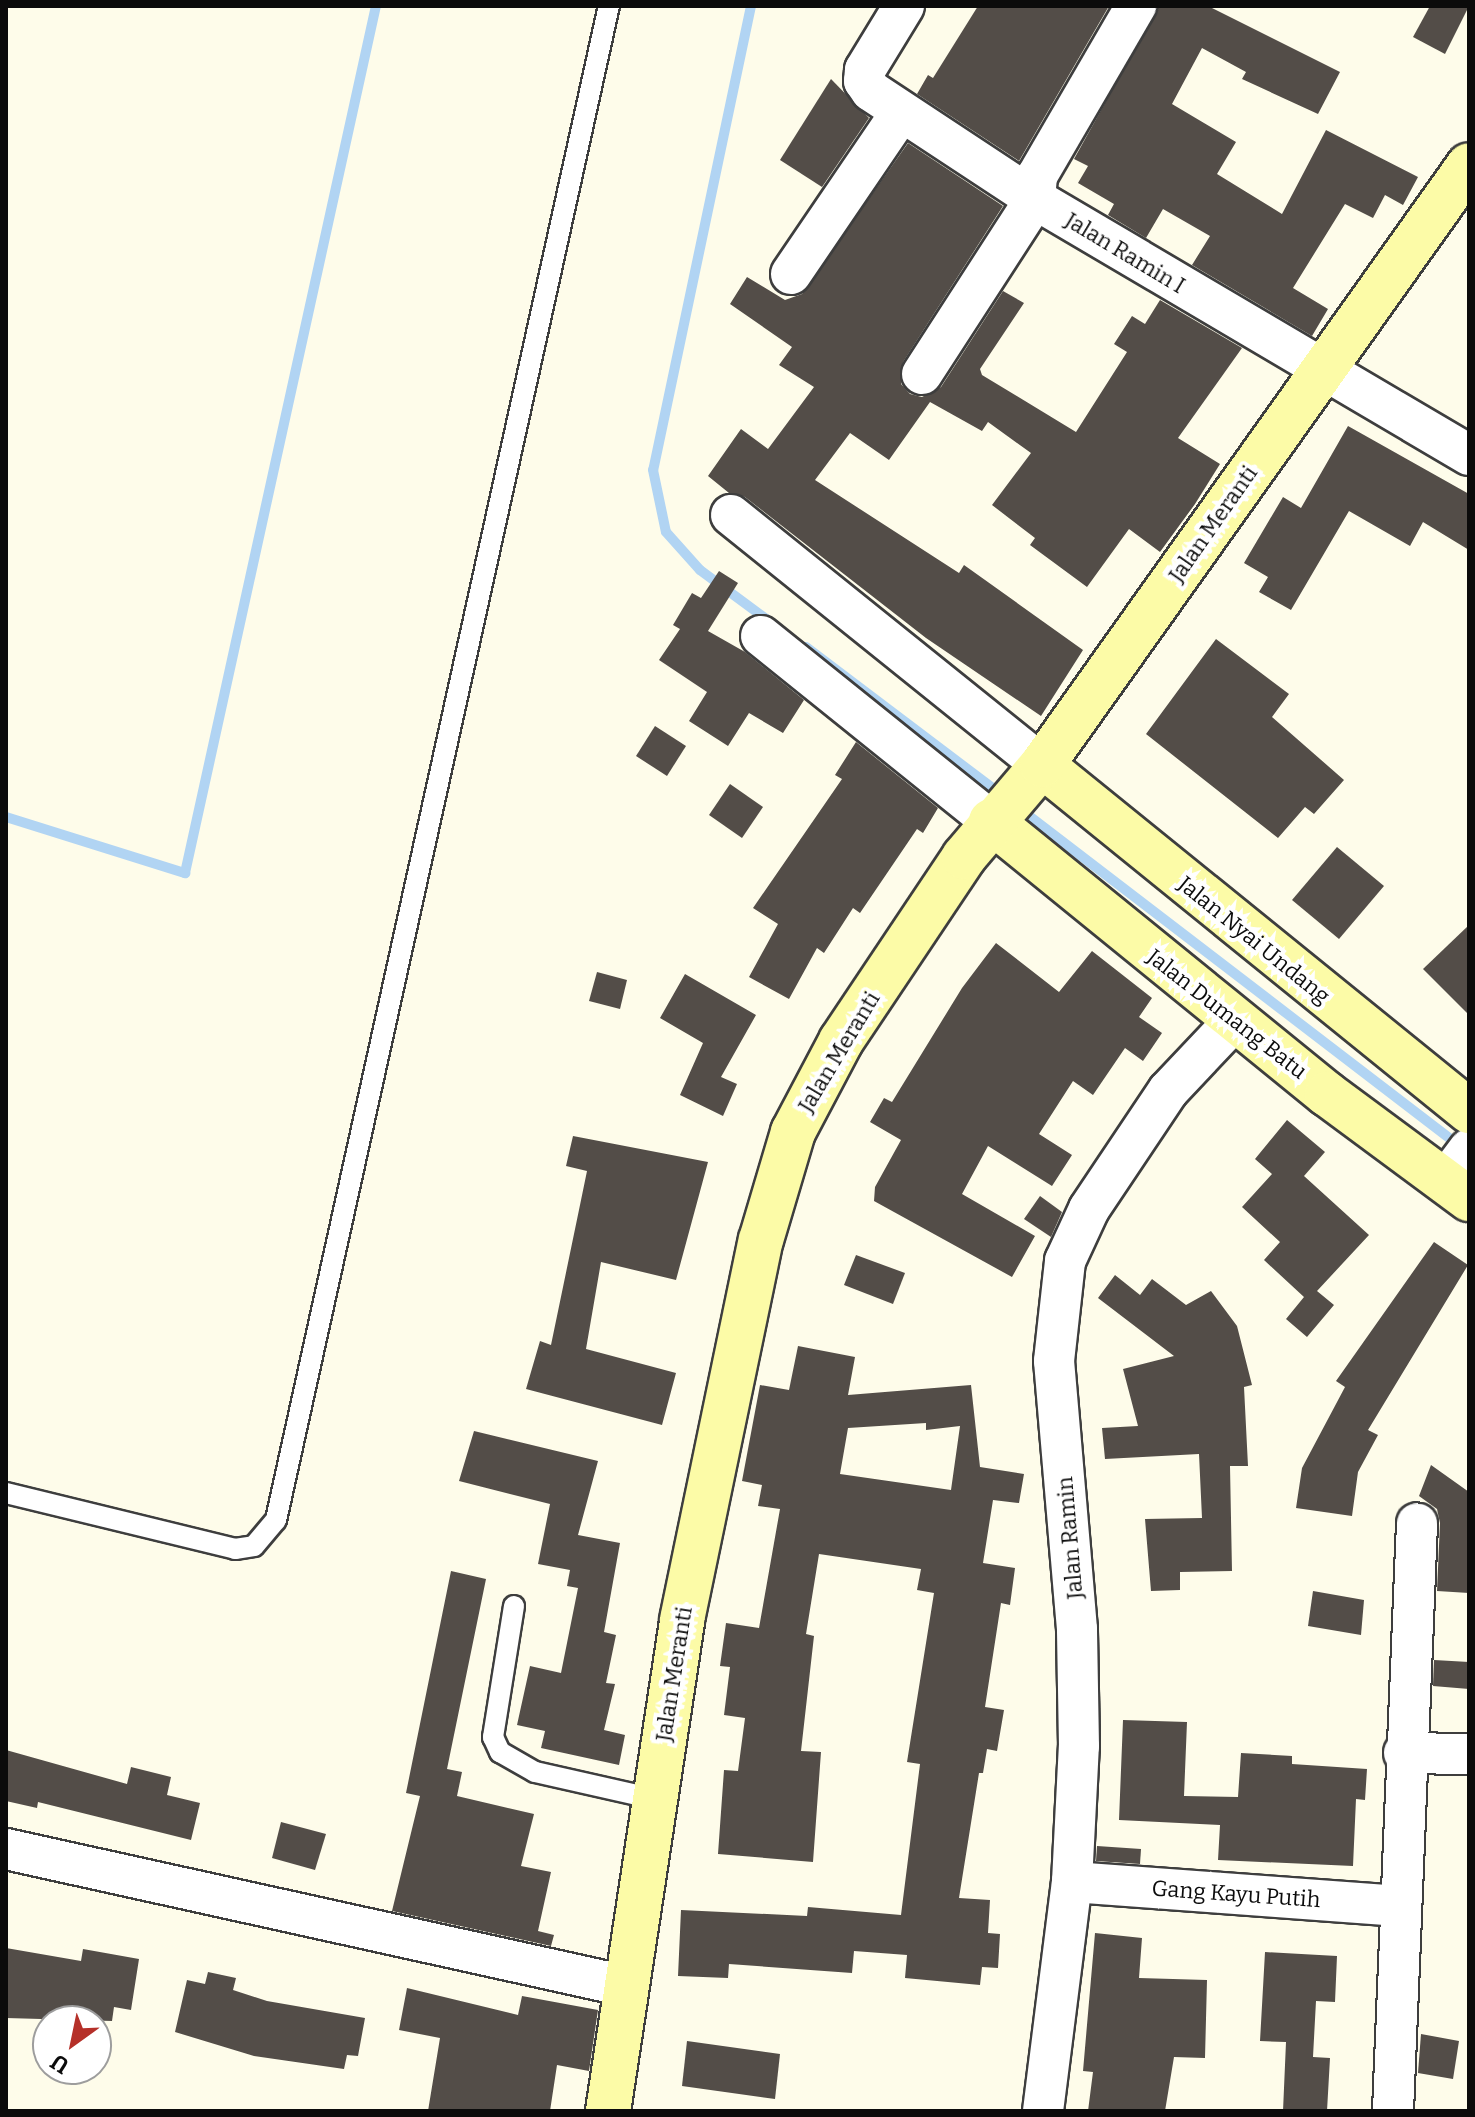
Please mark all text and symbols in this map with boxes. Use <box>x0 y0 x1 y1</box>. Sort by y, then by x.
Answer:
street label: Jalan Ramin I <box>1060 207 1190 299</box>
street label: Jalan Meranti <box>1163 461 1263 587</box>
street label: Jalan Nyai Undang <box>1173 871 1335 1009</box>
street label: Jalan Dumang Batu <box>1142 943 1312 1085</box>
street label: Jalan Meranti <box>793 987 885 1117</box>
street label: Jalan Ramin <box>1051 1476 1089 1600</box>
street label: Jalan Meranti <box>650 1605 698 1743</box>
street label: Gang Kayu Putih <box>1151 1875 1321 1913</box>
north arrow <box>32 2005 112 2085</box>
text: U <box>46 2048 74 2080</box>

